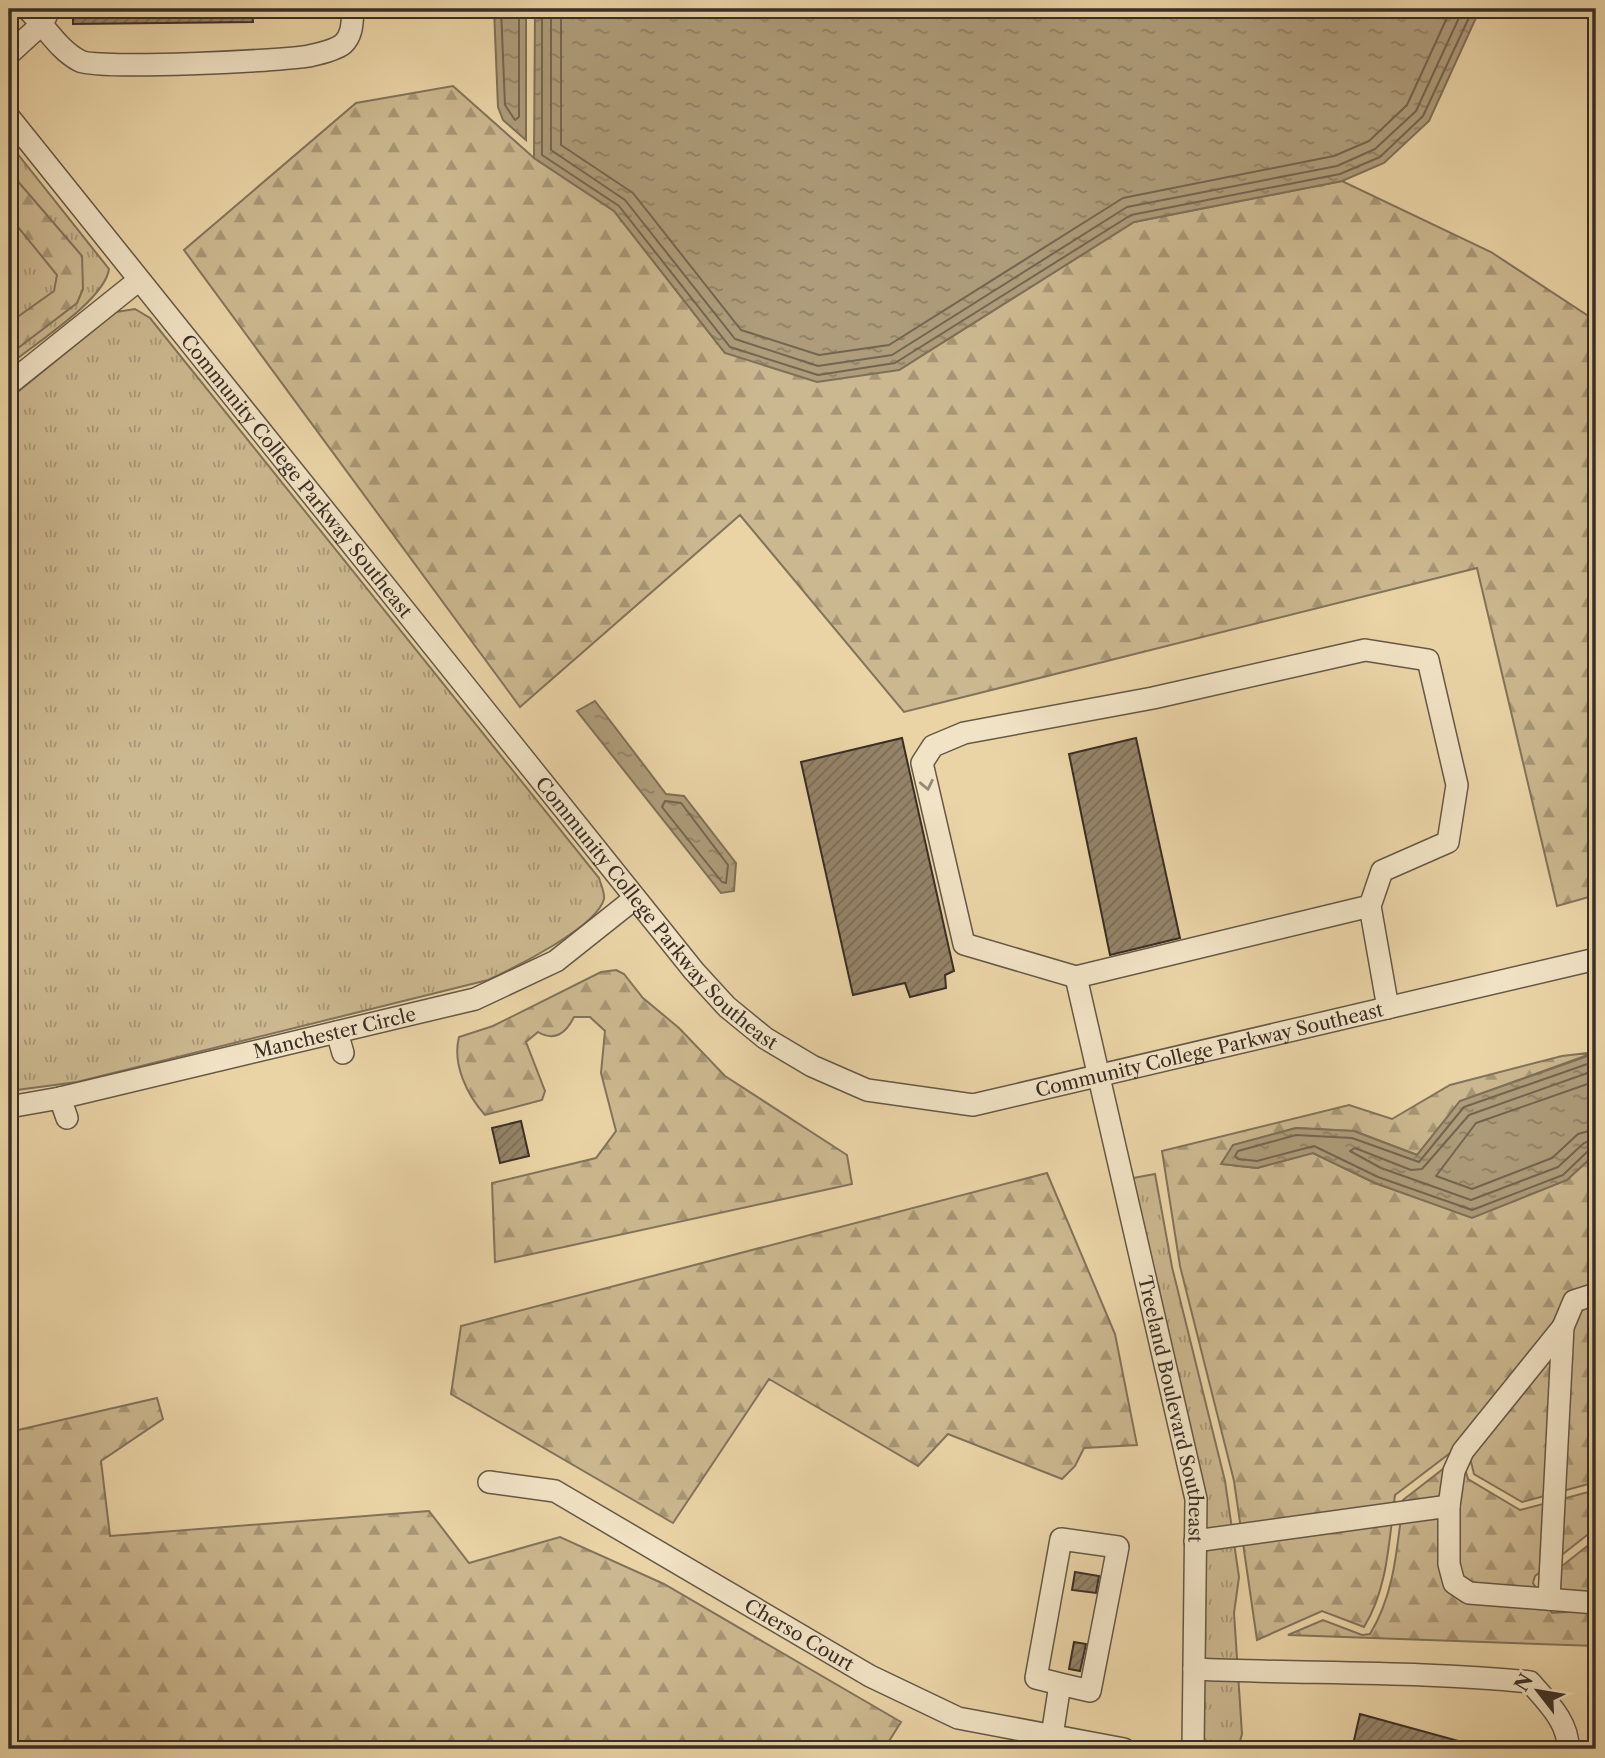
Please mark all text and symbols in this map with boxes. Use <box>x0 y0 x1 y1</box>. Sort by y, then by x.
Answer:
street label: Community College Parkway Southeast <box>176 330 417 622</box>
street label: Community College Parkway Southeast <box>531 772 782 1054</box>
one-way arrow <box>918 779 933 791</box>
street label: Community College Parkway Southeast <box>1033 998 1386 1102</box>
street label: Manchester Circle <box>251 1002 418 1063</box>
street label: Treeland Boulevard Southeast <box>1134 1274 1208 1543</box>
street label: Cherso Court <box>741 1593 858 1676</box>
north arrow <box>1504 1656 1574 1726</box>
text: N <box>1510 1670 1538 1696</box>

